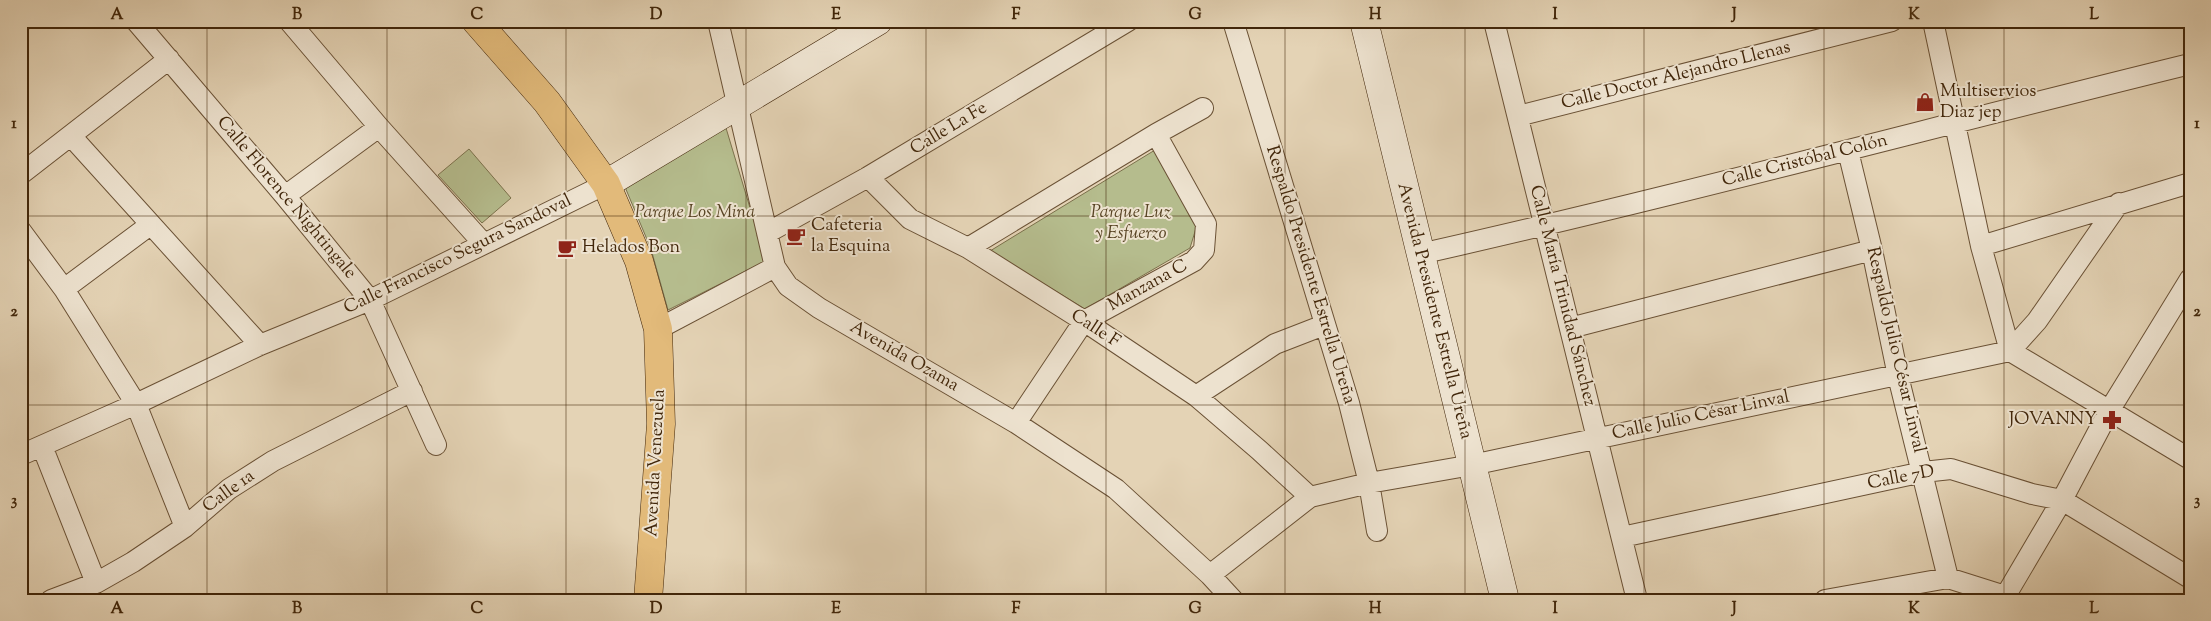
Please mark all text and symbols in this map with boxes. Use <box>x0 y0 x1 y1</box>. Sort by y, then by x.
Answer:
text: A <box>111 4 124 27</box>
text: B <box>292 4 302 27</box>
text: C <box>471 4 484 27</box>
text: D <box>650 4 663 27</box>
text: E <box>831 4 841 27</box>
text: F <box>1012 4 1021 27</box>
text: G <box>1188 4 1202 27</box>
text: H <box>1369 4 1382 27</box>
text: I <box>1552 4 1558 27</box>
text: J <box>1730 4 1737 27</box>
text: K <box>1908 4 1920 27</box>
text: L <box>2089 4 2099 27</box>
street label: Calle Doctor Alejandro Llenas <box>1559 35 1793 117</box>
place label: Multiservios Diaz jep <box>1940 79 2036 126</box>
shop icon: Multiservios Diaz jep <box>1914 91 1936 113</box>
street label: Calle La Fe <box>906 96 992 162</box>
street label: Calle Florence Nightingale <box>210 111 362 285</box>
text: 1 <box>11 113 17 136</box>
text: 1 <box>2194 113 2200 136</box>
street label: Calle Cristóbal Colón <box>1720 128 1891 194</box>
street label: Respaldo Presidente Estrella Ureña <box>1258 143 1362 407</box>
street label: Avenida Presidente Estrella Ureña <box>1390 180 1478 442</box>
street label: Calle María Trinidad Sánchez <box>1522 183 1602 410</box>
street label: Calle Francisco Segura Sandoval <box>340 188 576 322</box>
park label: Parque Los Mina <box>635 200 755 226</box>
park label: Parque Luz y Esfuerzo <box>1091 200 1172 247</box>
place label: Cafeteria la Esquina <box>811 213 890 260</box>
cafe icon: Cafeteria la Esquina <box>785 225 807 247</box>
place label: Helados Bon <box>582 235 681 261</box>
cafe icon: Helados Bon <box>556 237 578 259</box>
street label: Respaldo Julio César Linval <box>1859 244 1931 456</box>
street label: Manzana C <box>1103 253 1193 319</box>
text: 2 <box>10 301 18 324</box>
text: 2 <box>2193 301 2201 324</box>
street label: Calle F <box>1065 303 1125 355</box>
street label: Avenida Ozama <box>844 315 964 399</box>
street label: Calle Julio César Linval <box>1610 384 1792 448</box>
street label: Avenida Venezuela <box>639 389 673 537</box>
place label: JOVANNY <box>2008 407 2097 433</box>
pharmacy icon: JOVANNY <box>2101 409 2123 431</box>
street label: Calle 7D <box>1865 459 1937 497</box>
street label: Calle 1a <box>197 464 261 520</box>
text: 3 <box>11 490 18 513</box>
text: 3 <box>2194 490 2201 513</box>
text: A <box>111 598 124 621</box>
text: B <box>292 598 302 621</box>
text: C <box>471 598 484 621</box>
text: D <box>650 598 663 621</box>
text: E <box>831 598 841 621</box>
text: F <box>1012 598 1021 621</box>
text: G <box>1188 598 1202 621</box>
text: H <box>1369 598 1382 621</box>
text: I <box>1552 598 1558 621</box>
text: J <box>1730 598 1737 621</box>
text: K <box>1908 598 1920 621</box>
text: L <box>2089 598 2099 621</box>

